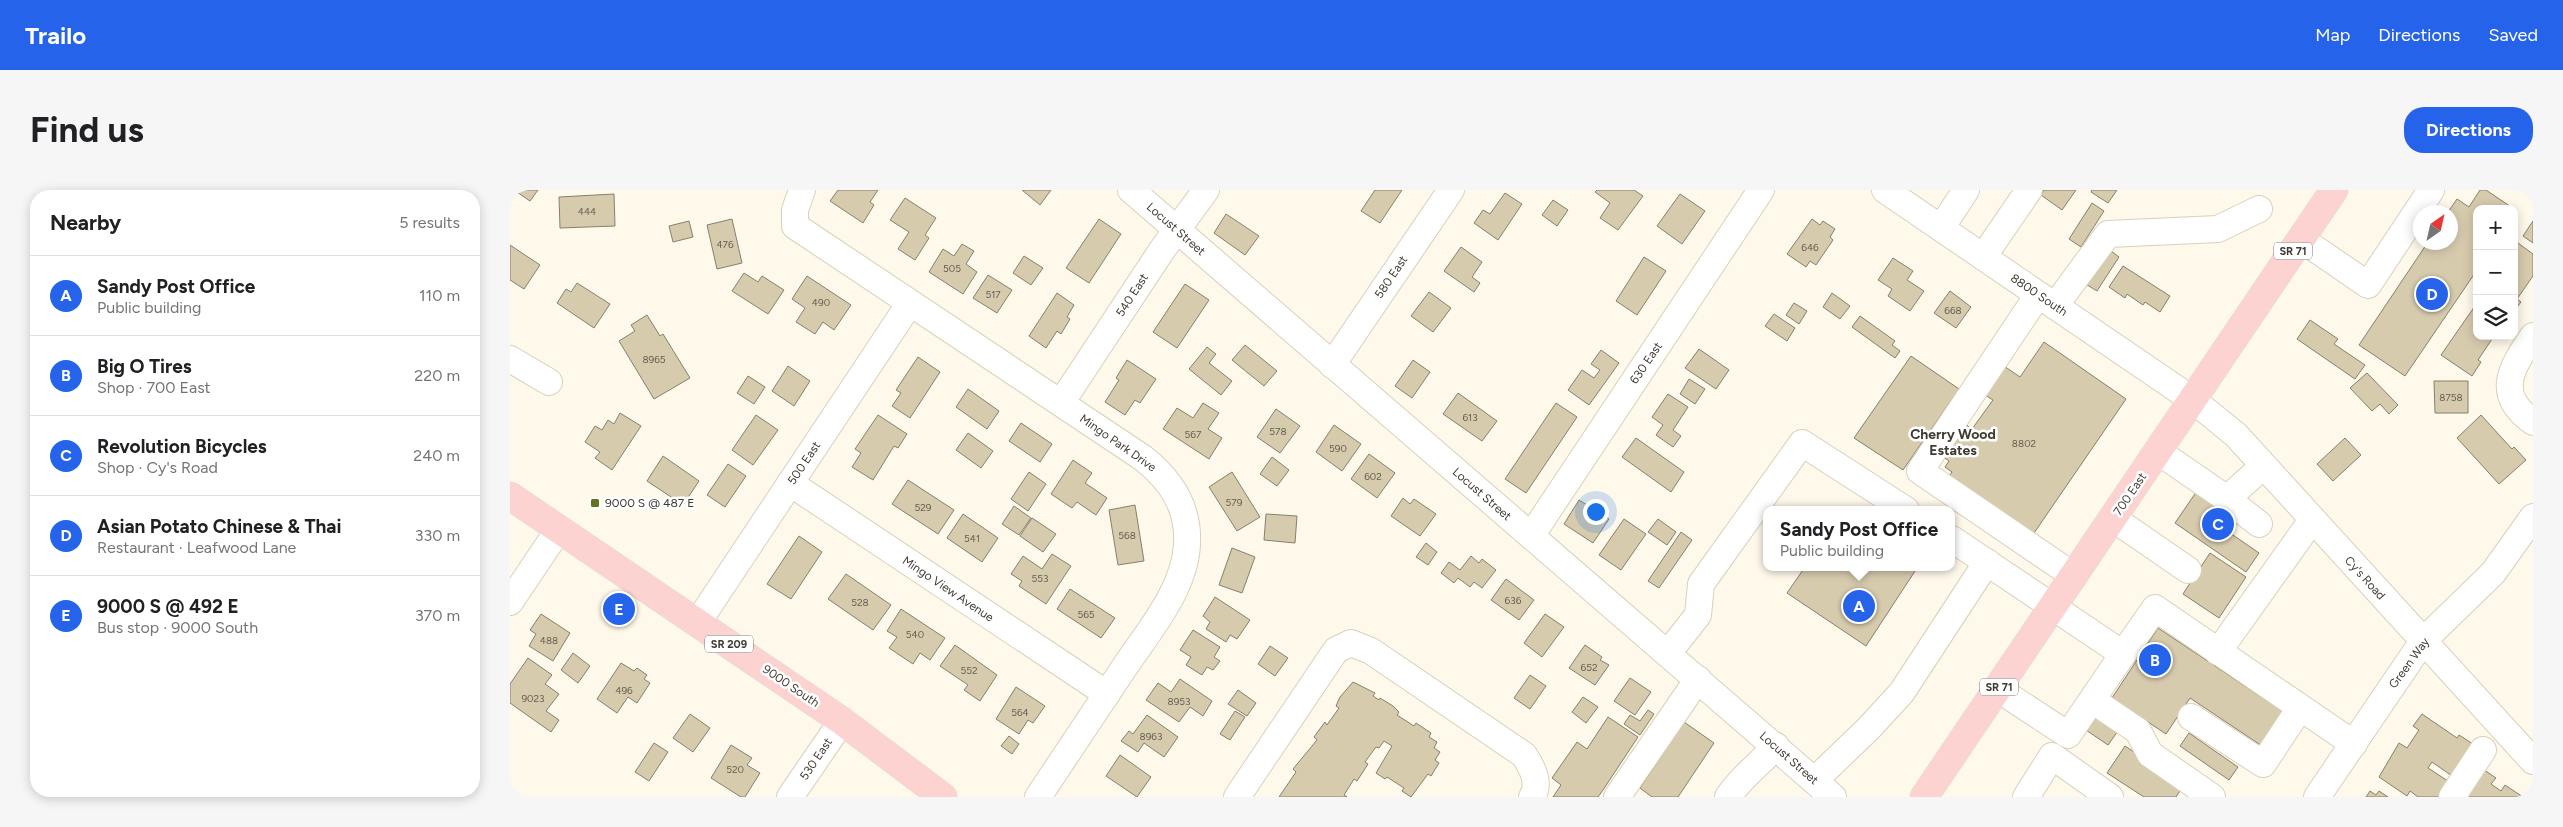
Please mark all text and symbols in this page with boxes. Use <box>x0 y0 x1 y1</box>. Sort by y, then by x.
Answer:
text: Trailo <box>25 21 86 50</box>
text: Map <box>2315 24 2350 46</box>
text: Directions <box>2378 24 2460 46</box>
text: Saved <box>2488 24 2538 46</box>
button: Directions <box>2404 107 2533 153</box>
text: Find us <box>30 109 144 151</box>
street label: Locust Street <box>1144 200 1209 259</box>
house number: 444 <box>578 205 596 218</box>
north arrow <box>2413 205 2458 250</box>
map controls <box>2473 205 2518 340</box>
button: + <box>2473 205 2518 250</box>
text: Nearby <box>50 210 121 235</box>
text: 5 results <box>399 213 460 232</box>
house number: 476 <box>716 238 734 251</box>
house number: 646 <box>1801 241 1819 254</box>
road number: SR 71 <box>2274 242 2312 260</box>
button: − <box>2473 250 2518 295</box>
street label: 580 East <box>1372 253 1411 301</box>
house number: 505 <box>943 262 961 275</box>
street label: 540 East <box>1113 271 1151 319</box>
street label: 8800 South <box>2008 271 2070 319</box>
text: Sandy Post Office <box>97 275 255 298</box>
pin: D <box>2416 275 2448 313</box>
text: A <box>60 286 72 305</box>
text: 110 m <box>419 286 460 305</box>
house number: 517 <box>985 288 1001 301</box>
button: layers <box>2473 295 2518 340</box>
house number: 490 <box>812 296 830 309</box>
text: Public building <box>97 298 201 317</box>
house number: 668 <box>1944 304 1962 317</box>
street label: 630 East <box>1627 339 1665 387</box>
house number: 8965 <box>642 353 666 366</box>
text: Big O Tires <box>97 355 192 378</box>
text: B <box>61 366 71 385</box>
text: 220 m <box>414 366 460 385</box>
text: Shop · 700 East <box>97 378 211 397</box>
house number: 8758 <box>2439 391 2463 404</box>
street label: Mingo Park Drive <box>1077 411 1159 475</box>
house number: 613 <box>1462 411 1478 424</box>
house number: 578 <box>1269 425 1287 438</box>
district label: Cherry Wood Estates <box>1910 426 1996 459</box>
house number: 567 <box>1185 428 1202 441</box>
text: Revolution Bicycles <box>97 435 267 458</box>
house number: 8802 <box>2012 437 2036 450</box>
street label: 500 East <box>785 439 824 487</box>
house number: 590 <box>1329 442 1347 455</box>
text: C <box>60 446 72 465</box>
text: 240 m <box>413 446 460 465</box>
text: Shop · Cy's Road <box>97 458 218 477</box>
street label: Locust Street <box>1450 465 1515 524</box>
house number: 602 <box>1364 470 1382 483</box>
street label: 700 East <box>2111 470 2150 518</box>
place label: 9000 S @ 487 E <box>605 496 694 510</box>
house number: 579 <box>1226 496 1243 509</box>
marker: 9000 S @ 487 E <box>589 497 601 509</box>
your location <box>1583 499 1609 525</box>
house number: 529 <box>915 501 932 514</box>
pin: C <box>2202 505 2234 543</box>
popup <box>1763 506 1955 571</box>
text: Asian Potato Chinese & Thai <box>97 515 341 538</box>
text: Sandy Post Office <box>1780 518 1938 541</box>
text: D <box>60 526 72 545</box>
text: 330 m <box>415 526 460 545</box>
house number: 568 <box>1118 529 1136 542</box>
house number: 541 <box>964 532 980 545</box>
text: Restaurant · Leafwood Lane <box>97 538 296 557</box>
text: Public building <box>1780 541 1884 560</box>
street label: Mingo View Avenue <box>900 553 997 625</box>
street label: Cy's Road <box>2342 553 2388 603</box>
house number: 553 <box>1032 572 1048 585</box>
pin: A <box>1843 587 1875 625</box>
pin: E <box>603 590 635 628</box>
house number: 636 <box>1505 594 1522 607</box>
text: 9000 S @ 492 E <box>97 595 239 618</box>
house number: 528 <box>851 596 869 609</box>
text: E <box>61 606 71 625</box>
text: 370 m <box>415 606 460 625</box>
house number: 565 <box>1077 608 1095 621</box>
text: Bus stop · 9000 South <box>97 618 258 637</box>
house number: 540 <box>906 628 924 641</box>
house number: 488 <box>540 634 558 647</box>
street label: Green Way <box>2386 634 2432 691</box>
road number: SR 209 <box>705 636 753 652</box>
pin: B <box>2139 641 2171 679</box>
house number: 652 <box>1581 661 1598 674</box>
street label: 9000 South <box>760 662 822 710</box>
house number: 552 <box>960 664 978 677</box>
road number: SR 71 <box>1980 678 2018 696</box>
house number: 496 <box>615 684 633 697</box>
house number: 9023 <box>521 692 545 705</box>
house number: 8953 <box>1168 695 1191 708</box>
house number: 564 <box>1011 706 1029 719</box>
street label: Locust Street <box>1757 729 1822 788</box>
house number: 8963 <box>1140 730 1162 743</box>
street label: 530 East <box>797 735 835 783</box>
house number: 520 <box>726 763 744 776</box>

